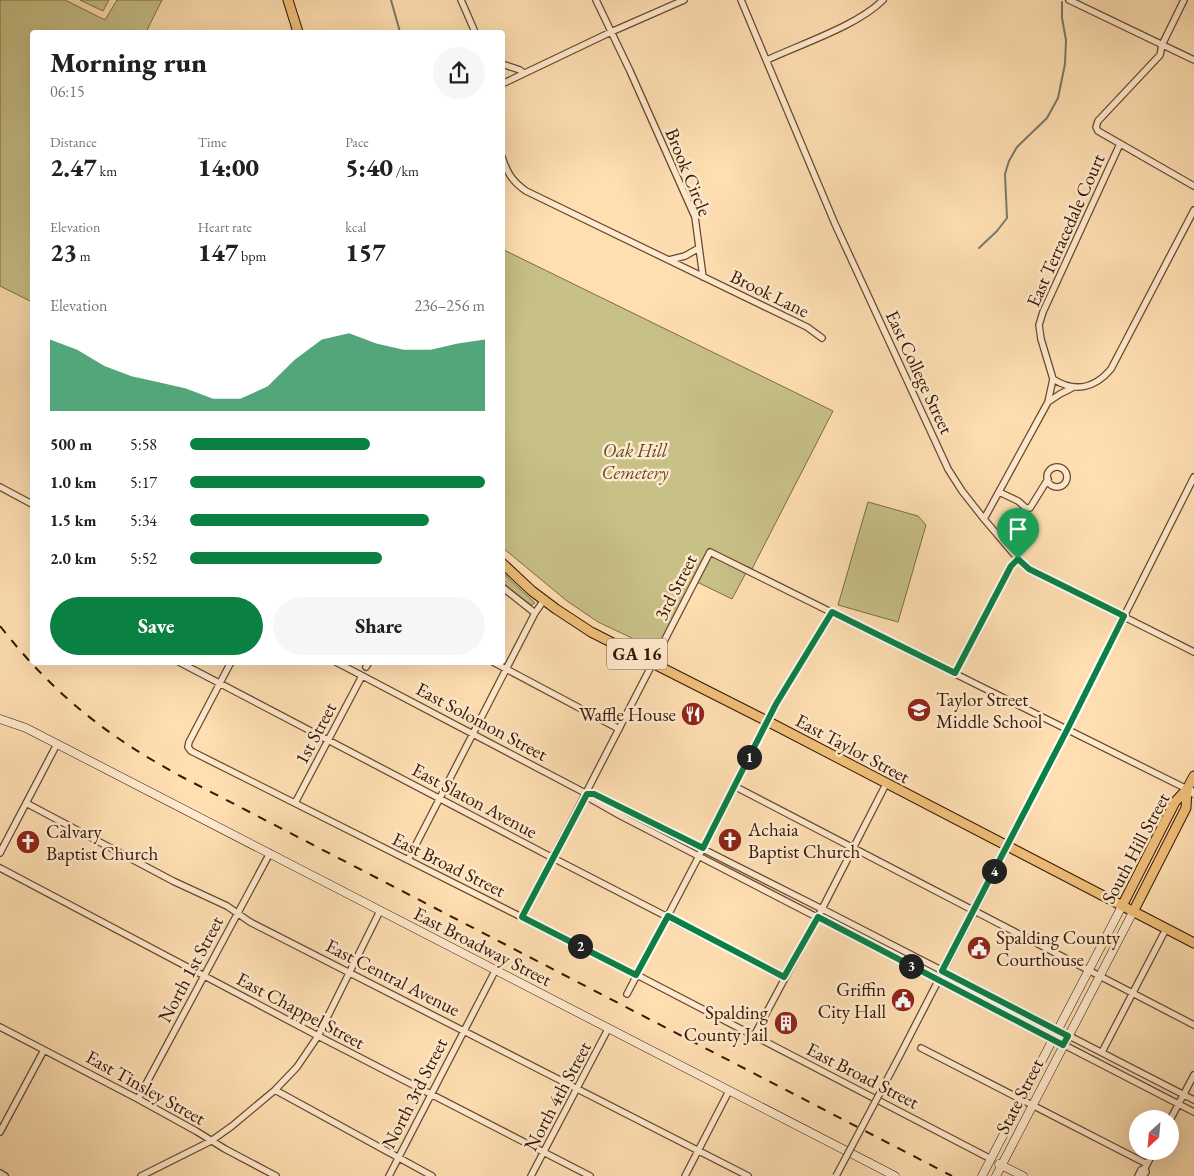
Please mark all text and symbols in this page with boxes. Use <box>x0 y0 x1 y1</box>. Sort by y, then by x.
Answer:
text: Morning run <box>50 44 207 80</box>
button: share <box>433 47 485 99</box>
text: 06:15 <box>50 81 85 102</box>
street label: Brook Circle <box>660 124 718 220</box>
text: Distance <box>50 133 97 151</box>
text: Time <box>198 133 227 151</box>
text: Pace <box>345 133 369 151</box>
street label: East Terracedale Court <box>1021 150 1110 311</box>
text: 2.47 <box>50 151 97 183</box>
text: 14:00 <box>198 151 259 183</box>
text: 5:40 <box>345 151 393 183</box>
text: km <box>97 162 117 180</box>
text: /km <box>393 162 419 180</box>
text: Elevation <box>50 218 100 236</box>
text: Heart rate <box>198 218 252 236</box>
text: kcal <box>345 218 366 236</box>
text: 23 <box>50 236 77 268</box>
text: 147 <box>198 236 238 268</box>
text: 157 <box>345 236 386 268</box>
text: m <box>77 247 91 265</box>
text: bpm <box>238 247 266 265</box>
street label: Brook Lane <box>726 264 813 323</box>
text: Elevation <box>50 295 108 316</box>
text: 236–256 m <box>414 295 485 316</box>
street label: East College Street <box>880 306 959 438</box>
text: 500 m <box>50 434 92 455</box>
text: 5:58 <box>130 434 157 455</box>
park label: Oak Hill Cemetery <box>602 438 669 485</box>
text: 1.0 km <box>50 472 96 493</box>
text: 5:17 <box>130 472 157 493</box>
pin <box>997 508 1039 559</box>
text: 1.5 km <box>50 510 96 531</box>
text: 5:34 <box>130 510 157 531</box>
icon: arrive <box>1004 515 1032 543</box>
text: 2.0 km <box>50 548 96 569</box>
text: 5:52 <box>130 548 157 569</box>
street label: 3rd Street <box>648 550 703 624</box>
button: Save <box>50 597 263 655</box>
button: Share <box>273 597 485 655</box>
road number: GA 16 <box>607 639 667 670</box>
street label: East Solomon Street <box>412 676 552 767</box>
place label: Taylor Street Middle School <box>936 687 1043 734</box>
school or university icon: Taylor Street Middle School <box>906 697 932 723</box>
street label: 1st Street <box>289 698 342 769</box>
restaurant icon: Waffle House <box>680 701 706 727</box>
place label: Waffle House <box>579 702 676 727</box>
street label: East Taylor Street <box>791 708 914 789</box>
pin: 1 <box>736 744 762 770</box>
text: 1 <box>746 748 753 766</box>
street label: East Slaton Avenue <box>408 757 542 844</box>
street label: South Hill Street <box>1096 788 1175 908</box>
place label: Achaia Baptist Church <box>747 817 860 864</box>
place label: Calvary Baptist Church <box>46 819 158 866</box>
street label: East Broad Street <box>388 826 510 903</box>
church icon: Achaia Baptist Church <box>717 827 743 853</box>
church icon: Calvary Baptist Church <box>15 829 41 855</box>
pin: 4 <box>982 858 1006 884</box>
text: 4 <box>991 862 998 880</box>
street label: East Broadway Street <box>410 901 556 992</box>
street label: North 1st Street <box>152 912 229 1027</box>
place label: Spalding County Courthouse <box>996 925 1121 972</box>
street label: East Central Avenue <box>321 933 464 1022</box>
pin: 2 <box>568 934 592 958</box>
public building icon: Spalding County Courthouse <box>966 935 992 961</box>
text: 2 <box>577 937 584 955</box>
pin: 3 <box>898 954 924 978</box>
text: 3 <box>908 957 915 975</box>
street label: East Chappel Street <box>232 966 369 1055</box>
place label: Griffin City Hall <box>818 977 886 1024</box>
public building icon: Griffin City Hall <box>890 987 916 1013</box>
place label: Spalding County Jail <box>684 1000 769 1047</box>
building icon: Spalding County Jail <box>773 1010 799 1036</box>
street label: North 3rd Street <box>376 1034 453 1153</box>
street label: East Broad Street <box>802 1036 923 1115</box>
street label: North 4th Street <box>518 1037 597 1155</box>
street label: East Tinsley Street <box>81 1044 210 1131</box>
street label: State Street <box>990 1054 1049 1138</box>
north arrow <box>1129 1110 1179 1160</box>
map controls <box>1129 1110 1179 1160</box>

